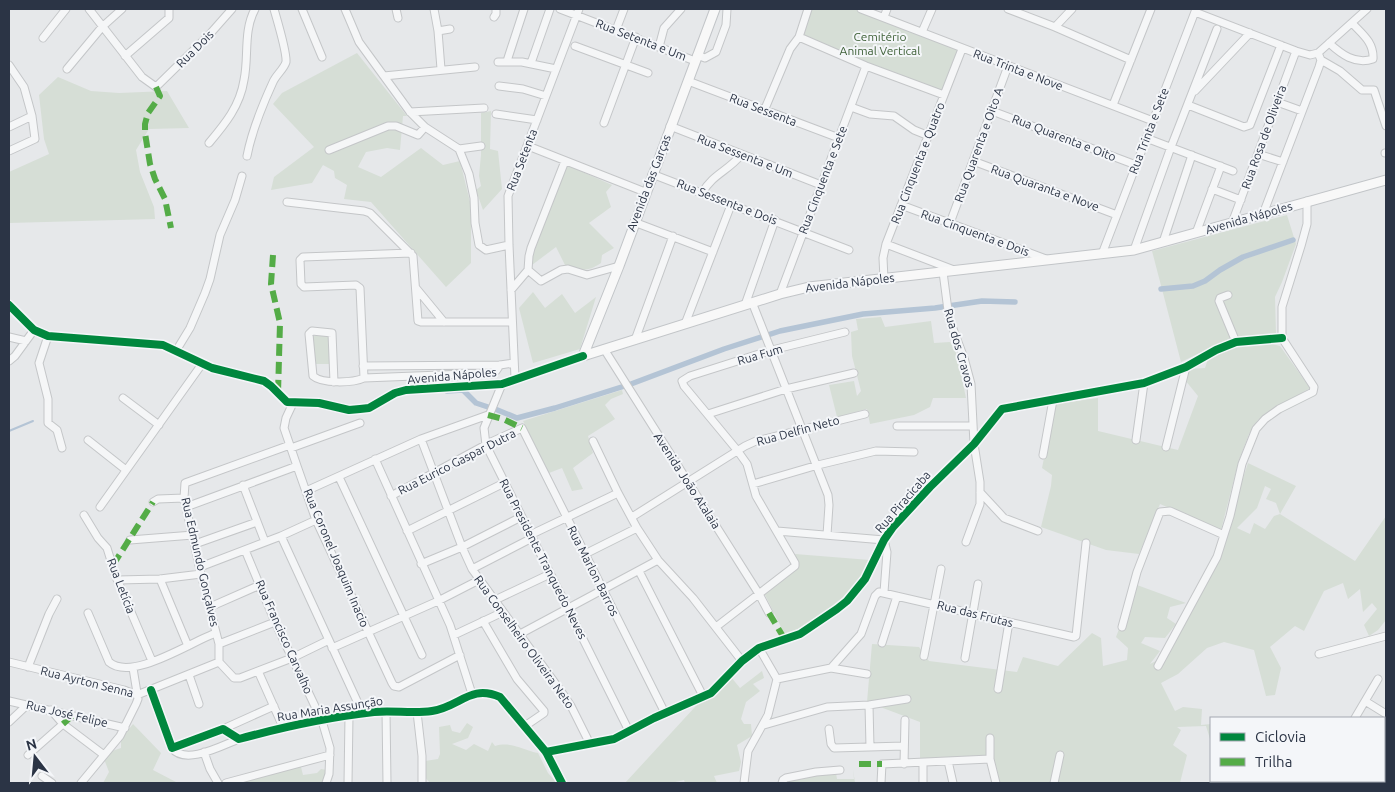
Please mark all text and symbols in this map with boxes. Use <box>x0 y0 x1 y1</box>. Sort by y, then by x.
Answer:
street label: Rua Setenta e Um <box>594 16 688 63</box>
street label: Rua Dois <box>173 27 216 70</box>
park label: Cemitério Animal Vertical <box>840 30 920 57</box>
street label: Rua Trinta e Nove <box>972 46 1065 93</box>
street label: Rua Rosa de Oliveira <box>1239 83 1288 191</box>
street label: Rua Quarenta e Oito A <box>952 86 1005 204</box>
street label: Rua Trinta e Sete <box>1126 86 1171 176</box>
street label: Rua Sessenta <box>728 91 799 128</box>
street label: Rua Cinquenta e Quatro <box>888 100 947 226</box>
street label: Rua Quarenta e Oito <box>1010 112 1118 163</box>
street label: Rua Cinquenta e Sete <box>796 124 849 236</box>
street label: Rua Setenta <box>504 127 539 193</box>
street label: Rua Sessenta e Um <box>695 131 795 180</box>
street label: Avenida das Garças <box>624 133 673 233</box>
street label: Rua Quaranta e Nove <box>989 162 1101 213</box>
street label: Rua Sessenta e Dois <box>675 176 779 227</box>
street label: Avenida Nápoles <box>1204 199 1294 236</box>
street label: Rua Cinquenta e Dois <box>919 207 1031 258</box>
street label: Avenida Nápoles <box>805 271 895 294</box>
street label: Rua dos Cravos <box>942 307 977 389</box>
street label: Rua Fum <box>736 342 784 367</box>
street label: Avenida Nápoles <box>407 365 497 386</box>
street label: Rua Delfin Neto <box>755 413 841 448</box>
street label: Rua Eurico Gaspar Dutra <box>396 426 518 497</box>
street label: Avenida João Atalaia <box>652 430 723 531</box>
street label: Rua Piracicaba <box>872 468 933 535</box>
street label: Rua Presidente Tranquedo Neves <box>497 476 590 641</box>
street label: Rua Coronel Joaquim Inacio <box>301 487 372 629</box>
street label: Rua Edmundo Gonçalves <box>179 496 222 628</box>
street label: Rua Marlon Barros <box>565 524 622 618</box>
street label: Rua Letícia <box>105 556 138 615</box>
street label: Rua Conselheiro Oliveira Neto <box>472 573 577 711</box>
street label: Rua Francisco Carvalho <box>253 578 315 696</box>
street label: Rua das Frutas <box>936 598 1015 629</box>
street label: Rua Ayrton Senna <box>39 664 135 699</box>
street label: Rua Maria Assunção <box>276 694 384 723</box>
street label: Rua José Felipe <box>25 698 109 729</box>
legend <box>1210 717 1385 782</box>
text: Ciclovia <box>1255 728 1306 745</box>
north arrow <box>10 732 60 782</box>
text: N <box>24 735 39 754</box>
text: Trilha <box>1255 753 1292 770</box>

